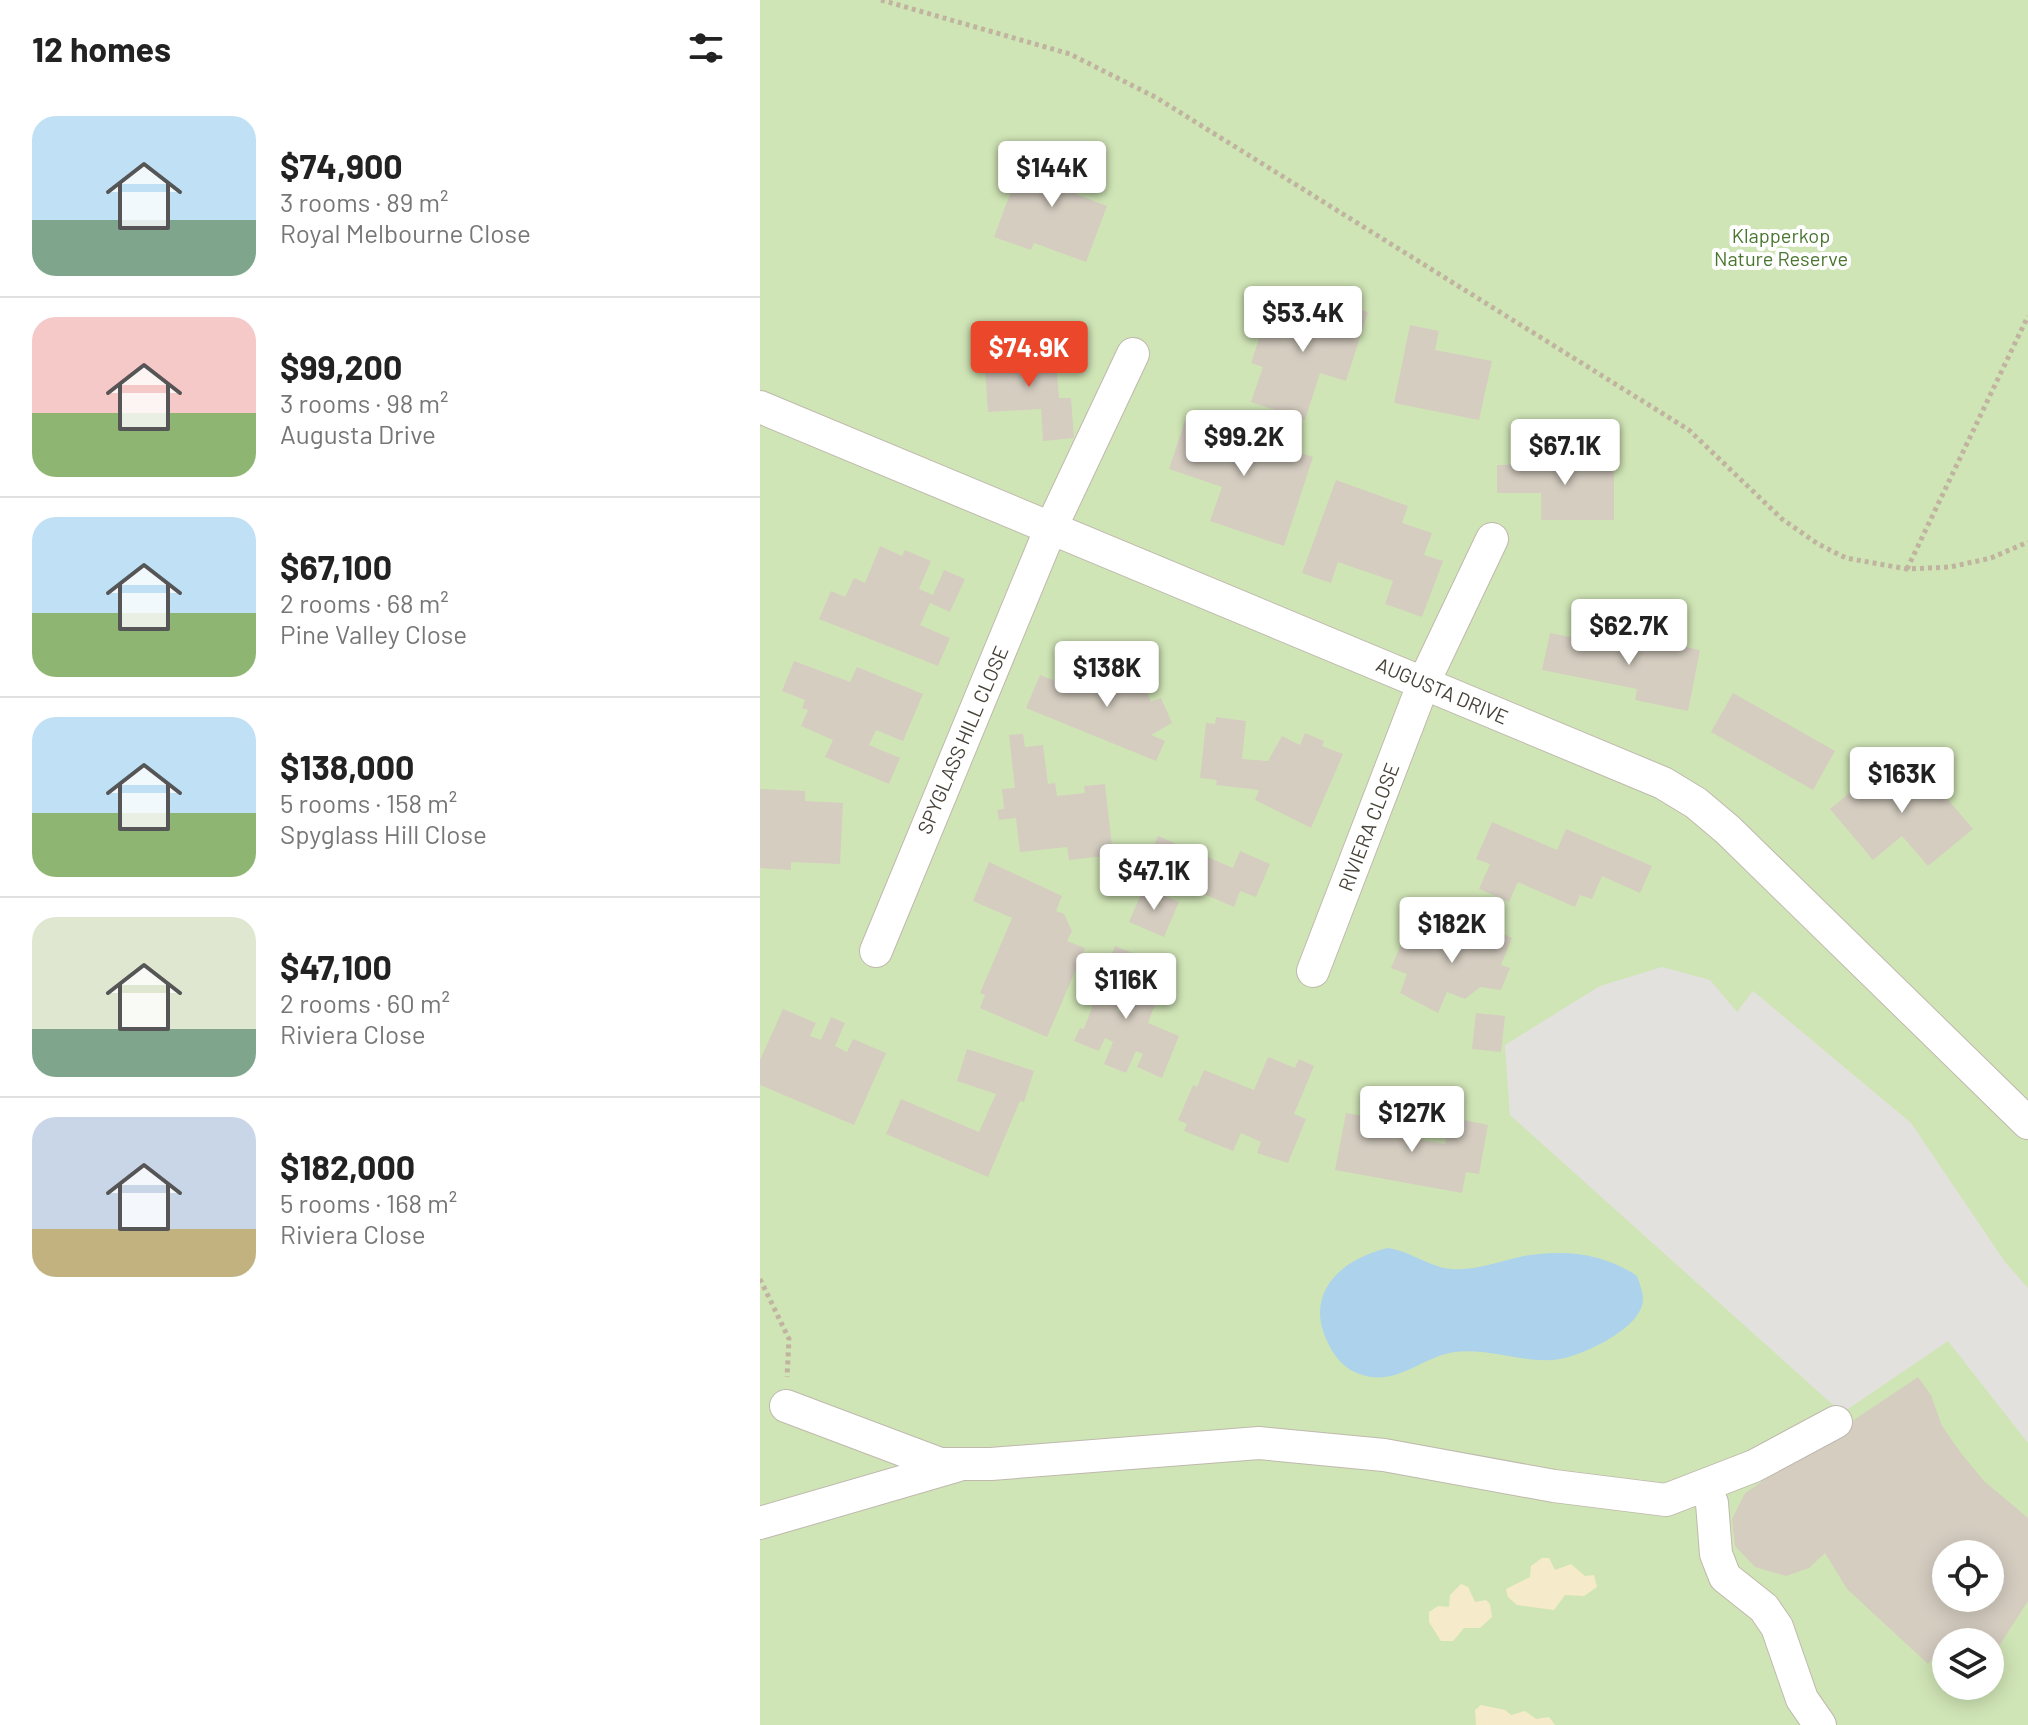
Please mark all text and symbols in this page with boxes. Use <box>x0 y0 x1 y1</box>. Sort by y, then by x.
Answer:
icon: filters <box>684 26 728 70</box>
text: 12 homes <box>32 28 171 69</box>
pin: $144K <box>996 141 1108 209</box>
text: $74,900 <box>280 145 403 186</box>
icon: home <box>96 148 192 244</box>
text: $144K <box>1016 151 1088 182</box>
text: 3 rooms · 89 m² <box>280 186 448 217</box>
text: Royal Melbourne Close <box>280 217 531 248</box>
park label: Klapperkop Nature Reserve <box>1714 223 1848 270</box>
pin: $53.4K <box>1238 286 1368 354</box>
text: $53.4K <box>1262 296 1344 327</box>
pin: $74.9K <box>964 321 1094 389</box>
text: $74.9K <box>989 331 1069 362</box>
text: $99,200 <box>280 346 402 387</box>
icon: home <box>96 349 192 445</box>
text: 3 rooms · 98 m² <box>280 387 448 418</box>
pin: $99.2K <box>1179 410 1309 478</box>
text: Augusta Drive <box>280 418 436 449</box>
pin: $67.1K <box>1500 419 1630 487</box>
text: $99.2K <box>1204 420 1284 451</box>
text: $67.1K <box>1529 429 1601 460</box>
text: $67,100 <box>280 546 392 587</box>
icon: home <box>96 549 192 645</box>
text: 2 rooms · 68 m² <box>280 587 449 618</box>
pin: $62.7K <box>1564 599 1694 667</box>
text: $62.7K <box>1589 609 1669 640</box>
text: Pine Valley Close <box>280 618 467 649</box>
pin: $138K <box>1051 641 1163 709</box>
street label: SPYGLASS HILL CLOSE <box>912 642 1013 837</box>
text: $138K <box>1073 651 1141 682</box>
street label: AUGUSTA DRIVE <box>1373 651 1512 729</box>
text: $138,000 <box>280 746 415 787</box>
pin: $163K <box>1846 747 1958 815</box>
icon: home <box>96 749 192 845</box>
text: $163K <box>1868 757 1936 788</box>
street label: RIVIERA CLOSE <box>1333 759 1404 894</box>
text: 5 rooms · 158 m² <box>280 787 457 818</box>
text: Spyglass Hill Close <box>280 818 487 849</box>
pin: $47.1K <box>1089 844 1219 912</box>
text: $47.1K <box>1118 854 1190 885</box>
pin: $182K <box>1396 897 1508 965</box>
text: $182K <box>1418 907 1486 938</box>
text: $47,100 <box>280 946 392 987</box>
icon: home <box>96 949 192 1045</box>
pin: $116K <box>1070 953 1182 1021</box>
text: $116K <box>1094 963 1158 994</box>
text: 2 rooms · 60 m² <box>280 987 450 1018</box>
text: Riviera Close <box>280 1018 426 1049</box>
pin: $127K <box>1356 1086 1468 1154</box>
text: $127K <box>1378 1096 1446 1127</box>
text: $182,000 <box>280 1146 415 1187</box>
icon: home <box>96 1149 192 1245</box>
text: 5 rooms · 168 m² <box>280 1187 457 1218</box>
text: Riviera Close <box>280 1218 426 1249</box>
map controls <box>1932 1540 2004 1700</box>
button: locate <box>1932 1540 2004 1612</box>
button: layers <box>1932 1628 2004 1700</box>

